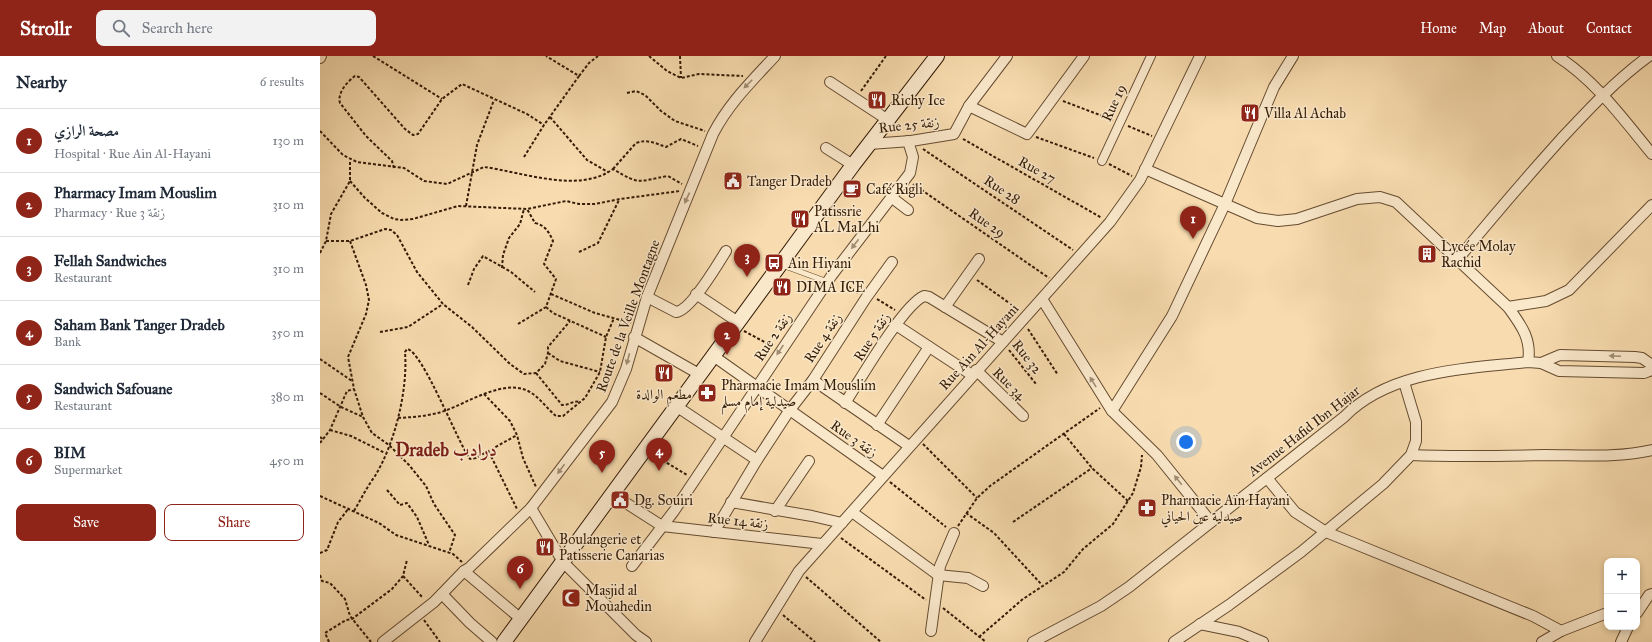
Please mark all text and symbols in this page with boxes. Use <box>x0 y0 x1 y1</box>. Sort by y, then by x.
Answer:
search box <box>96 10 376 46</box>
text: Strollr <box>20 17 72 40</box>
icon: search <box>110 17 132 39</box>
text: Search here <box>142 19 213 37</box>
text: Home <box>1420 20 1457 37</box>
text: Map <box>1479 20 1506 37</box>
text: About <box>1528 20 1564 37</box>
text: Contact <box>1586 20 1632 37</box>
text: Nearby <box>16 72 67 93</box>
text: 6 results <box>260 74 304 90</box>
one-way arrow <box>743 79 753 89</box>
street label: Rue 19 <box>1098 82 1130 124</box>
restaurant icon: Richy Ice <box>866 89 888 111</box>
place label: Richy Ice <box>891 92 945 109</box>
restaurant icon: Villa Al Achab <box>1239 102 1261 124</box>
place label: Villa Al Achab <box>1263 105 1346 122</box>
street label: Rue 25 زنقة <box>878 113 940 137</box>
text: مصحة الرازي <box>54 122 119 140</box>
text: 1 <box>26 133 32 149</box>
text: 130 m <box>272 133 304 149</box>
text: Hospital · Rue Ain Al-Hayani <box>54 146 211 162</box>
street label: Rue 27 <box>1015 153 1059 187</box>
public building icon: Tanger Dradeb <box>722 170 744 192</box>
street label: Rue 28 <box>981 172 1023 208</box>
place label: Tanger Dradeb <box>747 173 832 190</box>
cafe icon: Café Rigli <box>841 178 863 200</box>
place label: Café Rigli <box>866 181 923 198</box>
text: Pharmacy Imam Mouslim <box>54 184 217 202</box>
one-way arrow <box>684 192 690 203</box>
text: 2 <box>26 197 32 213</box>
text: 310 m <box>272 197 304 213</box>
place label: Patissrie AL MaLhi <box>813 203 879 236</box>
street label: Rue 29 <box>966 204 1008 242</box>
text: Pharmacy · Rue 3 زنقة <box>54 205 165 221</box>
pin: 1 <box>1180 206 1206 239</box>
restaurant icon: Patissrie AL MaLhi <box>789 208 811 230</box>
street label: Route de la Veille Montagne <box>592 237 664 395</box>
place label: Lycée Molay Rachid <box>1441 238 1516 271</box>
one-way arrow <box>851 239 860 250</box>
building icon: Lycée Molay Rachid <box>1416 243 1438 265</box>
pin: 3 <box>734 244 760 277</box>
text: Fellah Sandwiches <box>54 252 167 270</box>
bus stop icon: Ain Hiyani <box>763 252 785 274</box>
place label: Ain Hiyani <box>787 255 852 272</box>
text: 3 <box>26 261 32 277</box>
text: 310 m <box>272 261 304 277</box>
text: Restaurant <box>54 270 112 286</box>
restaurant icon: DIMA ICE <box>771 276 793 298</box>
place label: DIMA ICE <box>796 279 865 296</box>
street label: Rue Ain Al-Hayani <box>936 300 1022 394</box>
street label: Rue 2 زنقة <box>751 310 795 364</box>
street label: Rue 4 زنقة <box>801 310 845 366</box>
street label: Rue 5 زنقة <box>850 310 894 364</box>
text: Saham Bank Tanger Dradeb <box>54 316 225 334</box>
pin: 2 <box>714 322 740 355</box>
text: 4 <box>25 325 33 341</box>
text: 350 m <box>271 325 304 341</box>
text: Bank <box>54 334 81 350</box>
street label: Rue 32 <box>1008 337 1046 377</box>
one-way arrow <box>777 345 784 356</box>
one-way arrow <box>625 353 631 365</box>
one-way arrow <box>1608 353 1621 359</box>
restaurant icon: مطعم الوالدة <box>653 362 675 384</box>
street label: Rue 34 <box>989 364 1030 405</box>
place label: Pharmacie Imam Mouslim صيدلية إمام مسلم <box>721 377 876 416</box>
one-way arrow <box>1090 377 1097 388</box>
text: Sandwich Safouane <box>54 380 173 398</box>
pharmacy icon: Pharmacie Imam Mouslim صيدلية إمام مسلم <box>696 382 718 404</box>
street label: Avenue Hafid Ibn Hajar <box>1244 382 1364 481</box>
place label: مطعم الوالدة <box>636 386 692 408</box>
text: 5 <box>26 389 32 405</box>
text: 380 m <box>271 389 304 405</box>
text: Restaurant <box>54 398 112 414</box>
street label: Rue 3 زنقة <box>827 417 881 461</box>
your location <box>1176 432 1196 452</box>
pin: 4 <box>646 438 672 471</box>
district label: Dradeb درادب <box>395 439 497 461</box>
pin: 5 <box>589 440 615 473</box>
text: BIM <box>54 444 86 462</box>
text: 6 <box>26 453 32 469</box>
text: 450 m <box>269 453 304 469</box>
text: Supermarket <box>54 462 122 478</box>
one-way arrow <box>557 463 565 474</box>
one-way arrow <box>1174 475 1183 486</box>
public building icon: Dg. Souiri <box>609 489 631 511</box>
place label: Dg. Souiri <box>634 492 693 509</box>
place label: Pharmacie Aïn Hayani صيدلية عين الحياني <box>1161 492 1290 528</box>
pharmacy icon: Pharmacie Aïn Hayani صيدلية عين الحياني <box>1136 497 1158 519</box>
button: Save <box>16 504 156 541</box>
button: Share <box>164 504 304 541</box>
street label: Rue 14 زنقة <box>707 509 769 533</box>
place label: Boulangerie et Patisserie Canarias <box>559 531 664 564</box>
restaurant icon: Boulangerie et Patisserie Canarias <box>534 536 556 558</box>
pin: 6 <box>507 556 533 589</box>
map controls <box>1604 558 1640 630</box>
button: + <box>1604 558 1640 594</box>
place label: Masjid al Mouahedin <box>585 582 652 615</box>
mosque icon: Masjid al Mouahedin <box>560 587 582 609</box>
button: − <box>1604 594 1640 630</box>

